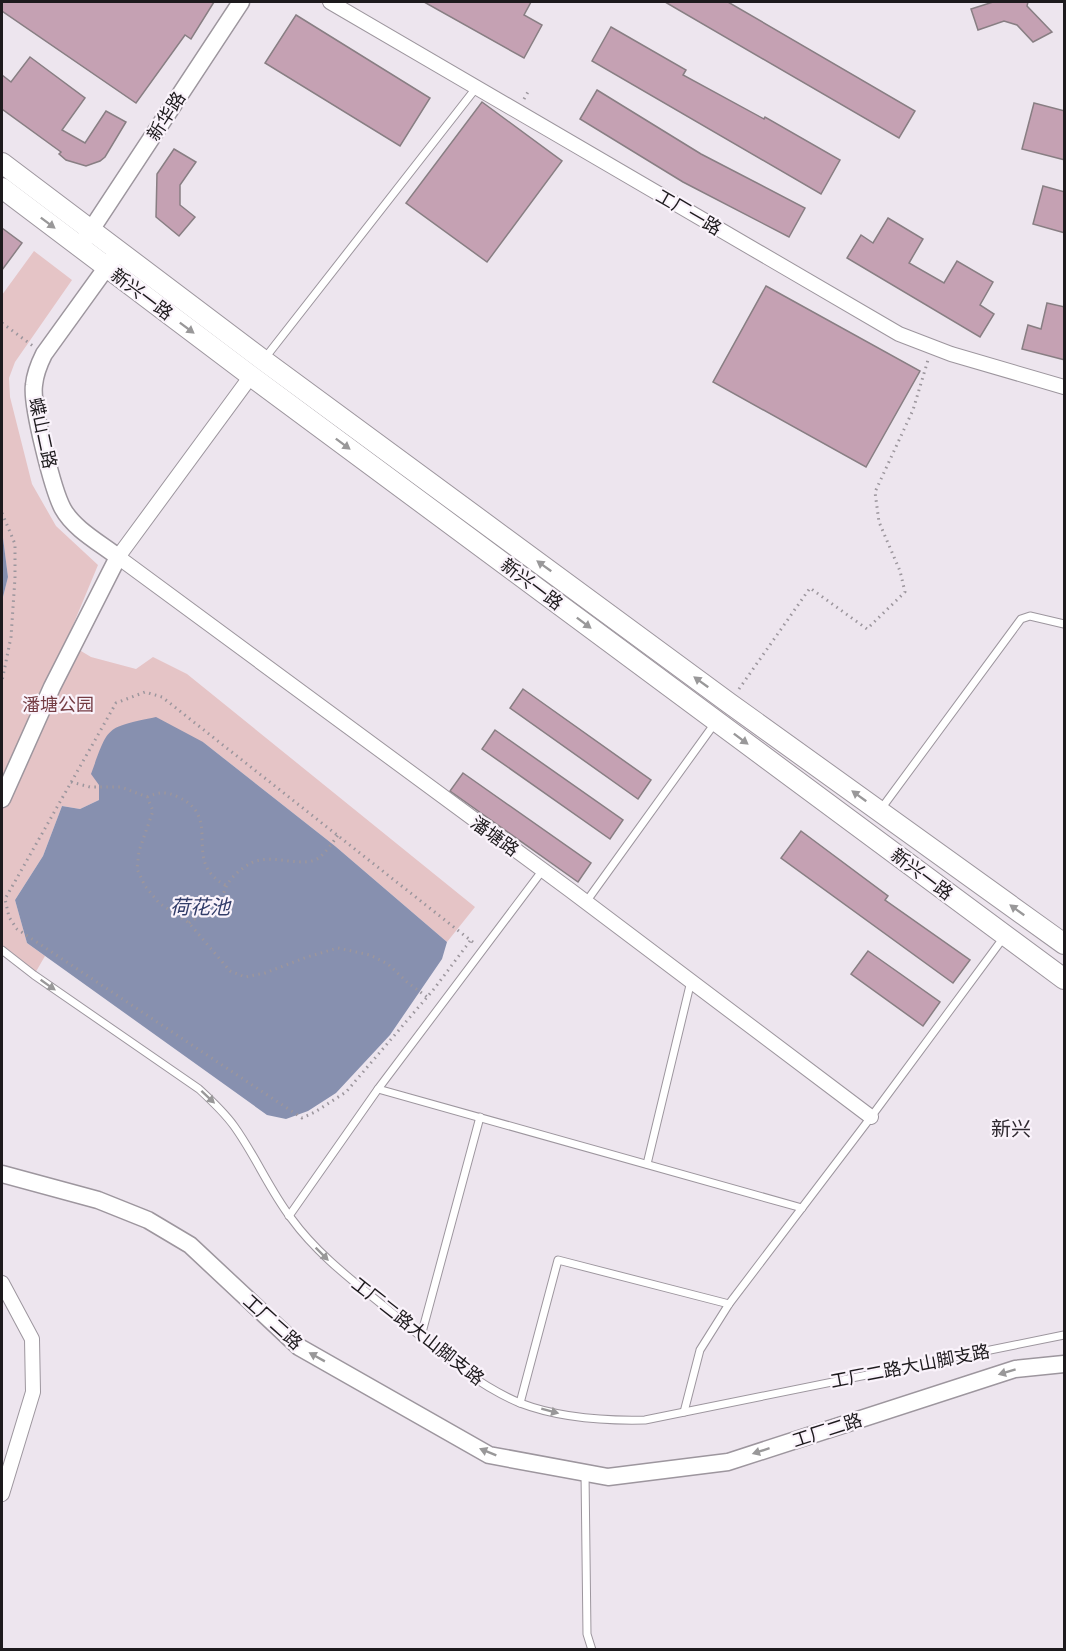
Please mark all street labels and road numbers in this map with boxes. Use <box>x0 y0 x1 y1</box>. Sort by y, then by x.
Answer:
street label: 新华路 <box>142 88 190 144</box>
street label: 工厂一路 <box>653 185 725 239</box>
street label: 新兴一路 <box>107 264 177 324</box>
street label: 蝶山二路 <box>25 396 61 470</box>
street label: 新兴一路 <box>497 554 567 614</box>
street label: 潘塘路 <box>467 812 523 860</box>
street label: 新兴一路 <box>887 844 957 904</box>
street label: 工厂二路大山脚支路 <box>348 1273 488 1389</box>
street label: 工厂二路 <box>239 1290 307 1354</box>
street label: 工厂二路大山脚支路 <box>828 1340 992 1392</box>
street label: 工厂二路 <box>790 1409 864 1451</box>

